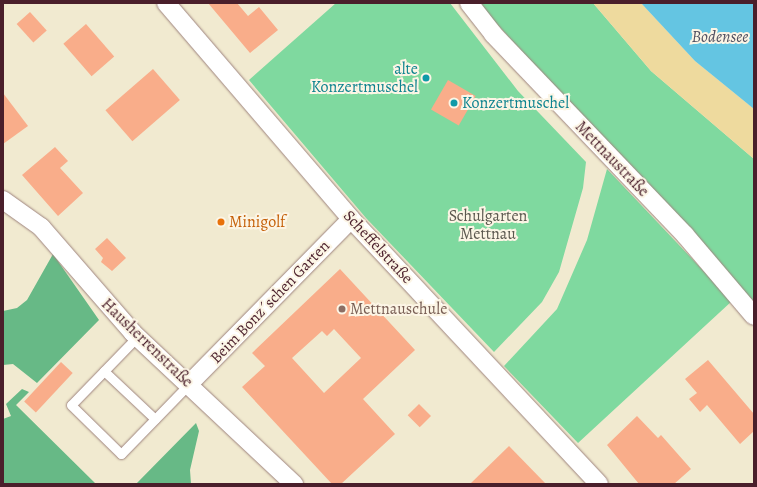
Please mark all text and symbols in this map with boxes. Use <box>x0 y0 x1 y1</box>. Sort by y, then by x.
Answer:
water label: Bodensee <box>692 27 748 47</box>
place label: alte Konzertmuschel <box>311 59 418 97</box>
marker: alte Konzertmuschel <box>421 73 431 83</box>
place label: Konzertmuschel <box>462 93 569 113</box>
marker: Konzertmuschel <box>449 98 459 108</box>
street label: Mettnaustraße <box>571 117 653 201</box>
street label: Scheffelstraße <box>339 206 417 288</box>
park label: Schulgarten Mettnau <box>449 206 527 244</box>
place label: Minigolf <box>229 212 285 232</box>
marker: Minigolf <box>216 217 226 227</box>
street label: Beim Bonz´schen Garten <box>206 236 334 368</box>
street label: Hausherrenstraße <box>97 294 197 392</box>
place label: Mettnauschule <box>350 299 447 319</box>
marker: Mettnauschule <box>337 304 347 314</box>

